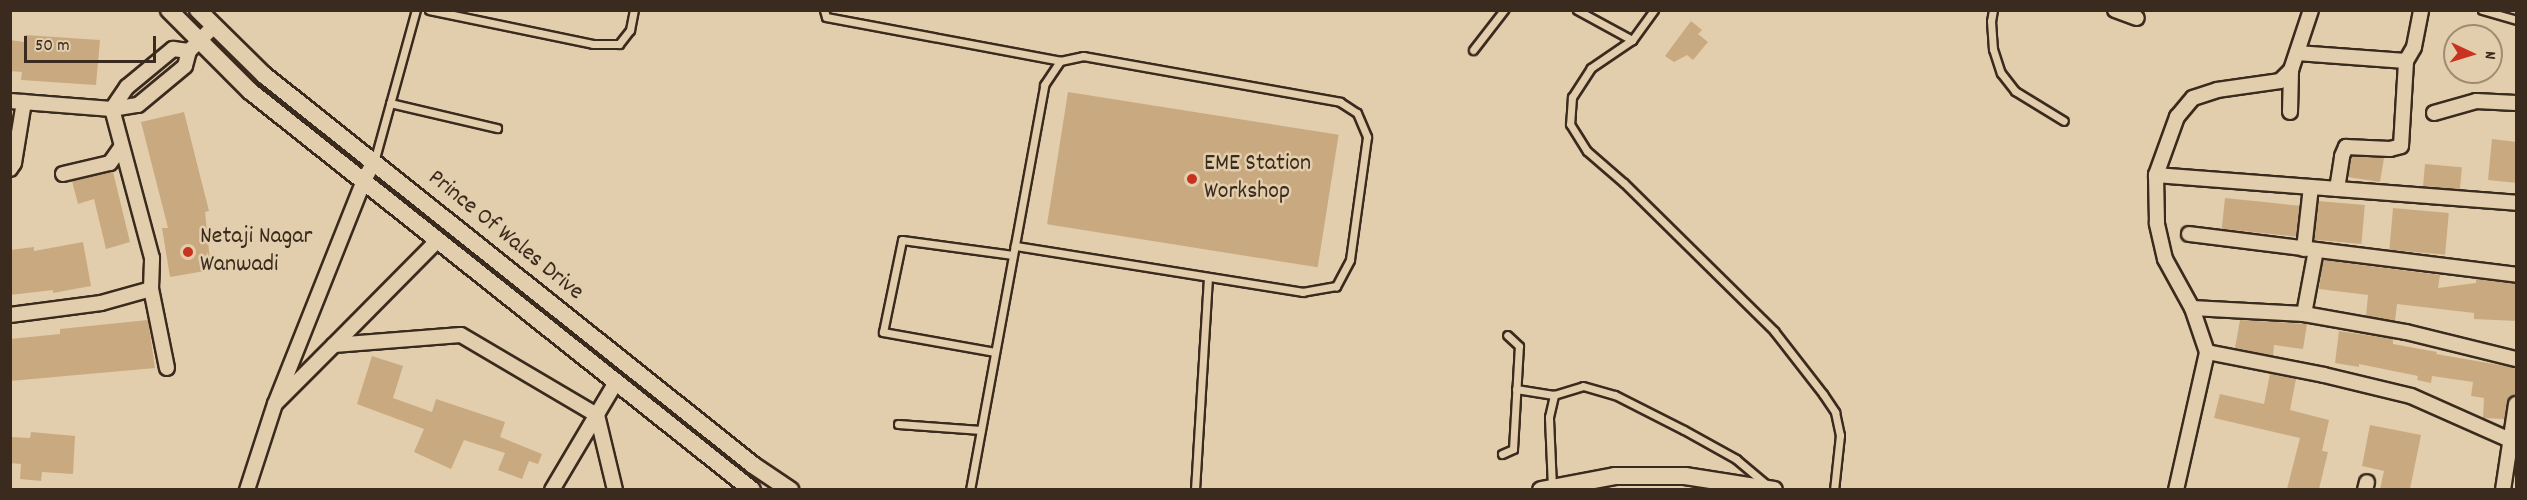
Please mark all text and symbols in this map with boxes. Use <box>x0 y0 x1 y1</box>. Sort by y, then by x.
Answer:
scale bar <box>27 24 159 62</box>
north arrow <box>2443 24 2503 84</box>
text: 50 m <box>35 34 70 59</box>
text: N <box>2478 50 2501 60</box>
place label: EME Station Workshop <box>1204 151 1311 207</box>
street label: Prince Of Wales Drive <box>421 164 589 308</box>
marker: EME Station Workshop <box>1185 172 1199 186</box>
place label: Netaji Nagar Wanwadi <box>200 224 312 280</box>
marker: Netaji Nagar Wanwadi <box>181 245 195 259</box>

